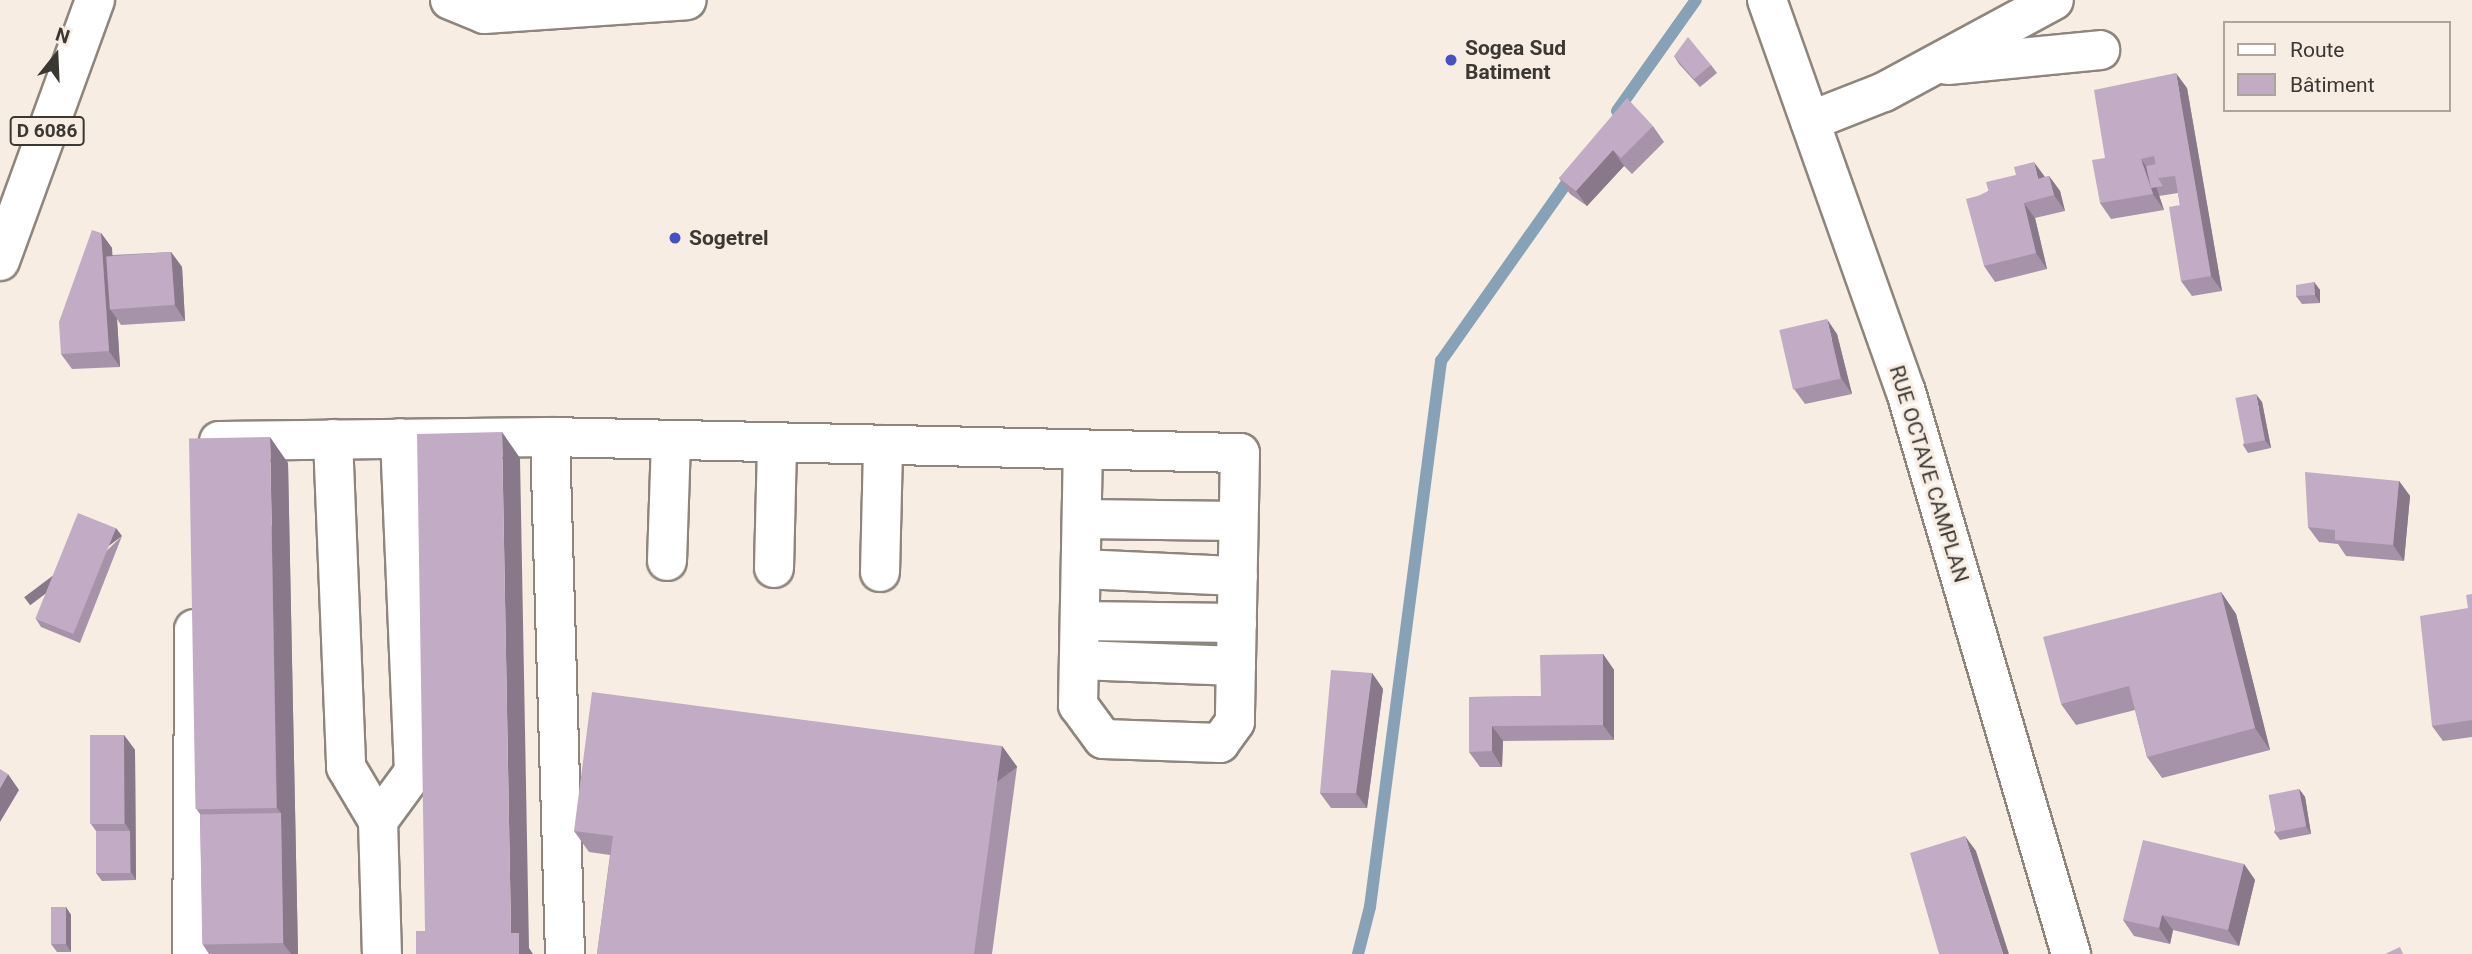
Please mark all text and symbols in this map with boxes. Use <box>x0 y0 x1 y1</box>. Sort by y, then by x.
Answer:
north arrow <box>21 21 91 91</box>
legend <box>2224 21 2451 112</box>
text: N <box>53 23 73 49</box>
place label: Sogea Sud Batiment <box>1465 35 1566 85</box>
text: Route <box>2290 38 2345 62</box>
marker: Sogea Sud Batiment <box>1443 52 1459 68</box>
text: Bâtiment <box>2290 73 2375 97</box>
road number: D 6086 <box>8 116 86 146</box>
place label: Sogetrel <box>689 225 769 251</box>
marker: Sogetrel <box>667 230 683 246</box>
street label: RUE OCTAVE CAMPLAN <box>1884 362 1974 586</box>

